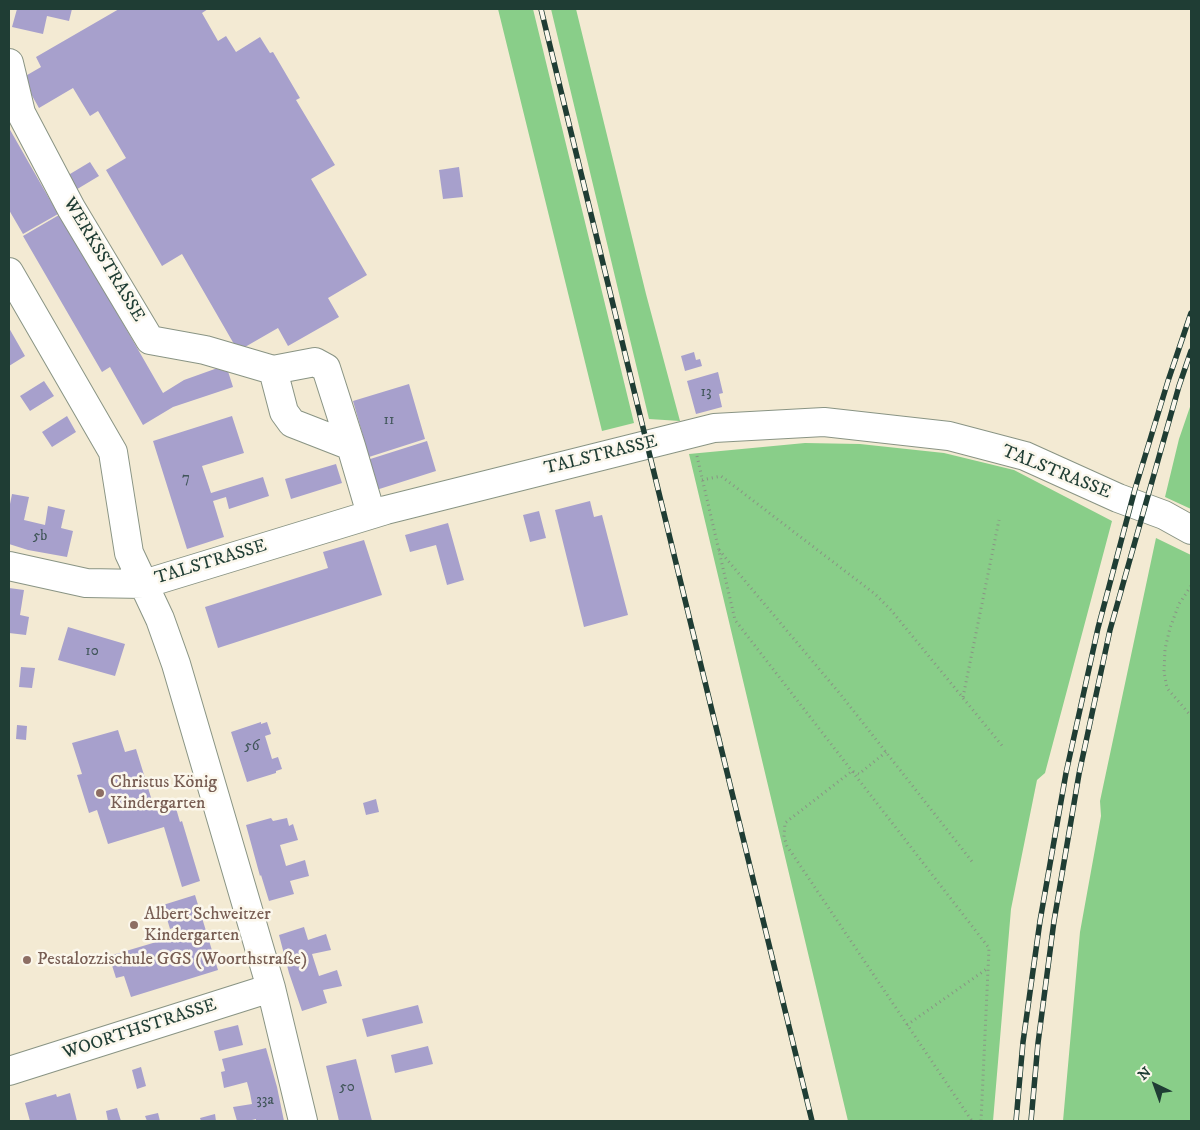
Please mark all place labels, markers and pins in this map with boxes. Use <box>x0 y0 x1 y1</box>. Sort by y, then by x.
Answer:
place label: Christus König Kindergarten <box>110 772 217 814</box>
marker: Christus König Kindergarten <box>94 787 106 799</box>
place label: Albert Schweitzer Kindergarten <box>144 904 271 946</box>
marker: Albert Schweitzer Kindergarten <box>128 919 140 931</box>
place label: Pestalozzischule GGS (Woorthstraße) <box>37 949 307 971</box>
marker: Pestalozzischule GGS (Woorthstraße) <box>21 954 33 966</box>

